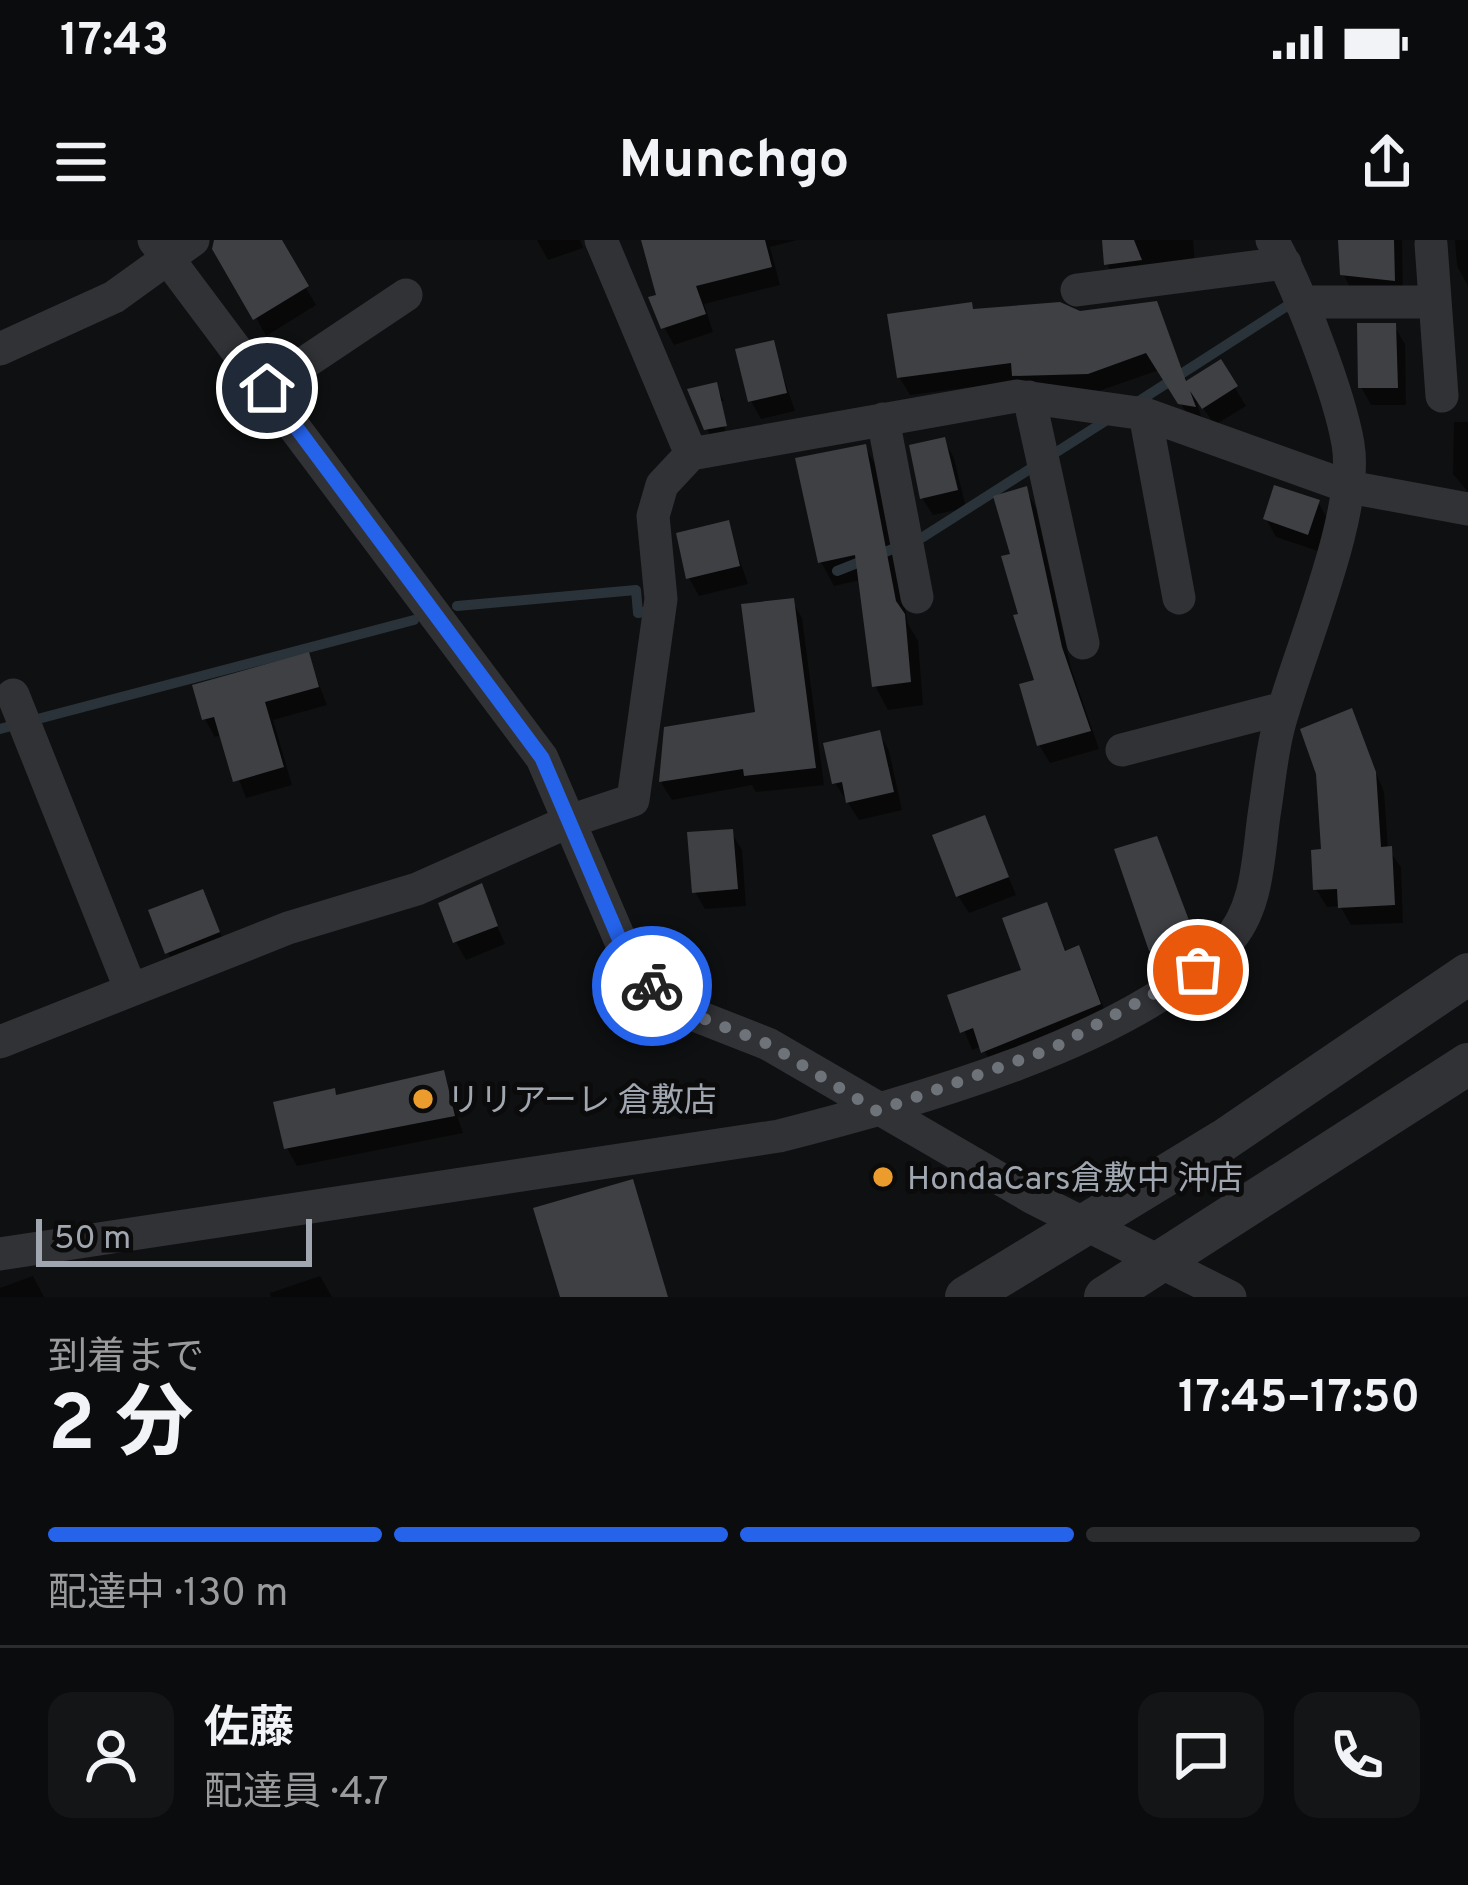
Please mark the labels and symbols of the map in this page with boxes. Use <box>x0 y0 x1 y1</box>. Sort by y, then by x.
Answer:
pin <box>216 337 318 439</box>
pin <box>1147 919 1249 1021</box>
courier <box>592 926 712 1046</box>
place label: リリアーレ 倉敷店 <box>447 1082 717 1124</box>
marker: リリアーレ 倉敷店 <box>410 1086 436 1112</box>
place label: HondaCars倉敷中 沖店 <box>907 1160 1243 1202</box>
marker: HondaCars倉敷中 沖店 <box>870 1164 896 1190</box>
scale bar <box>36 1213 312 1266</box>

